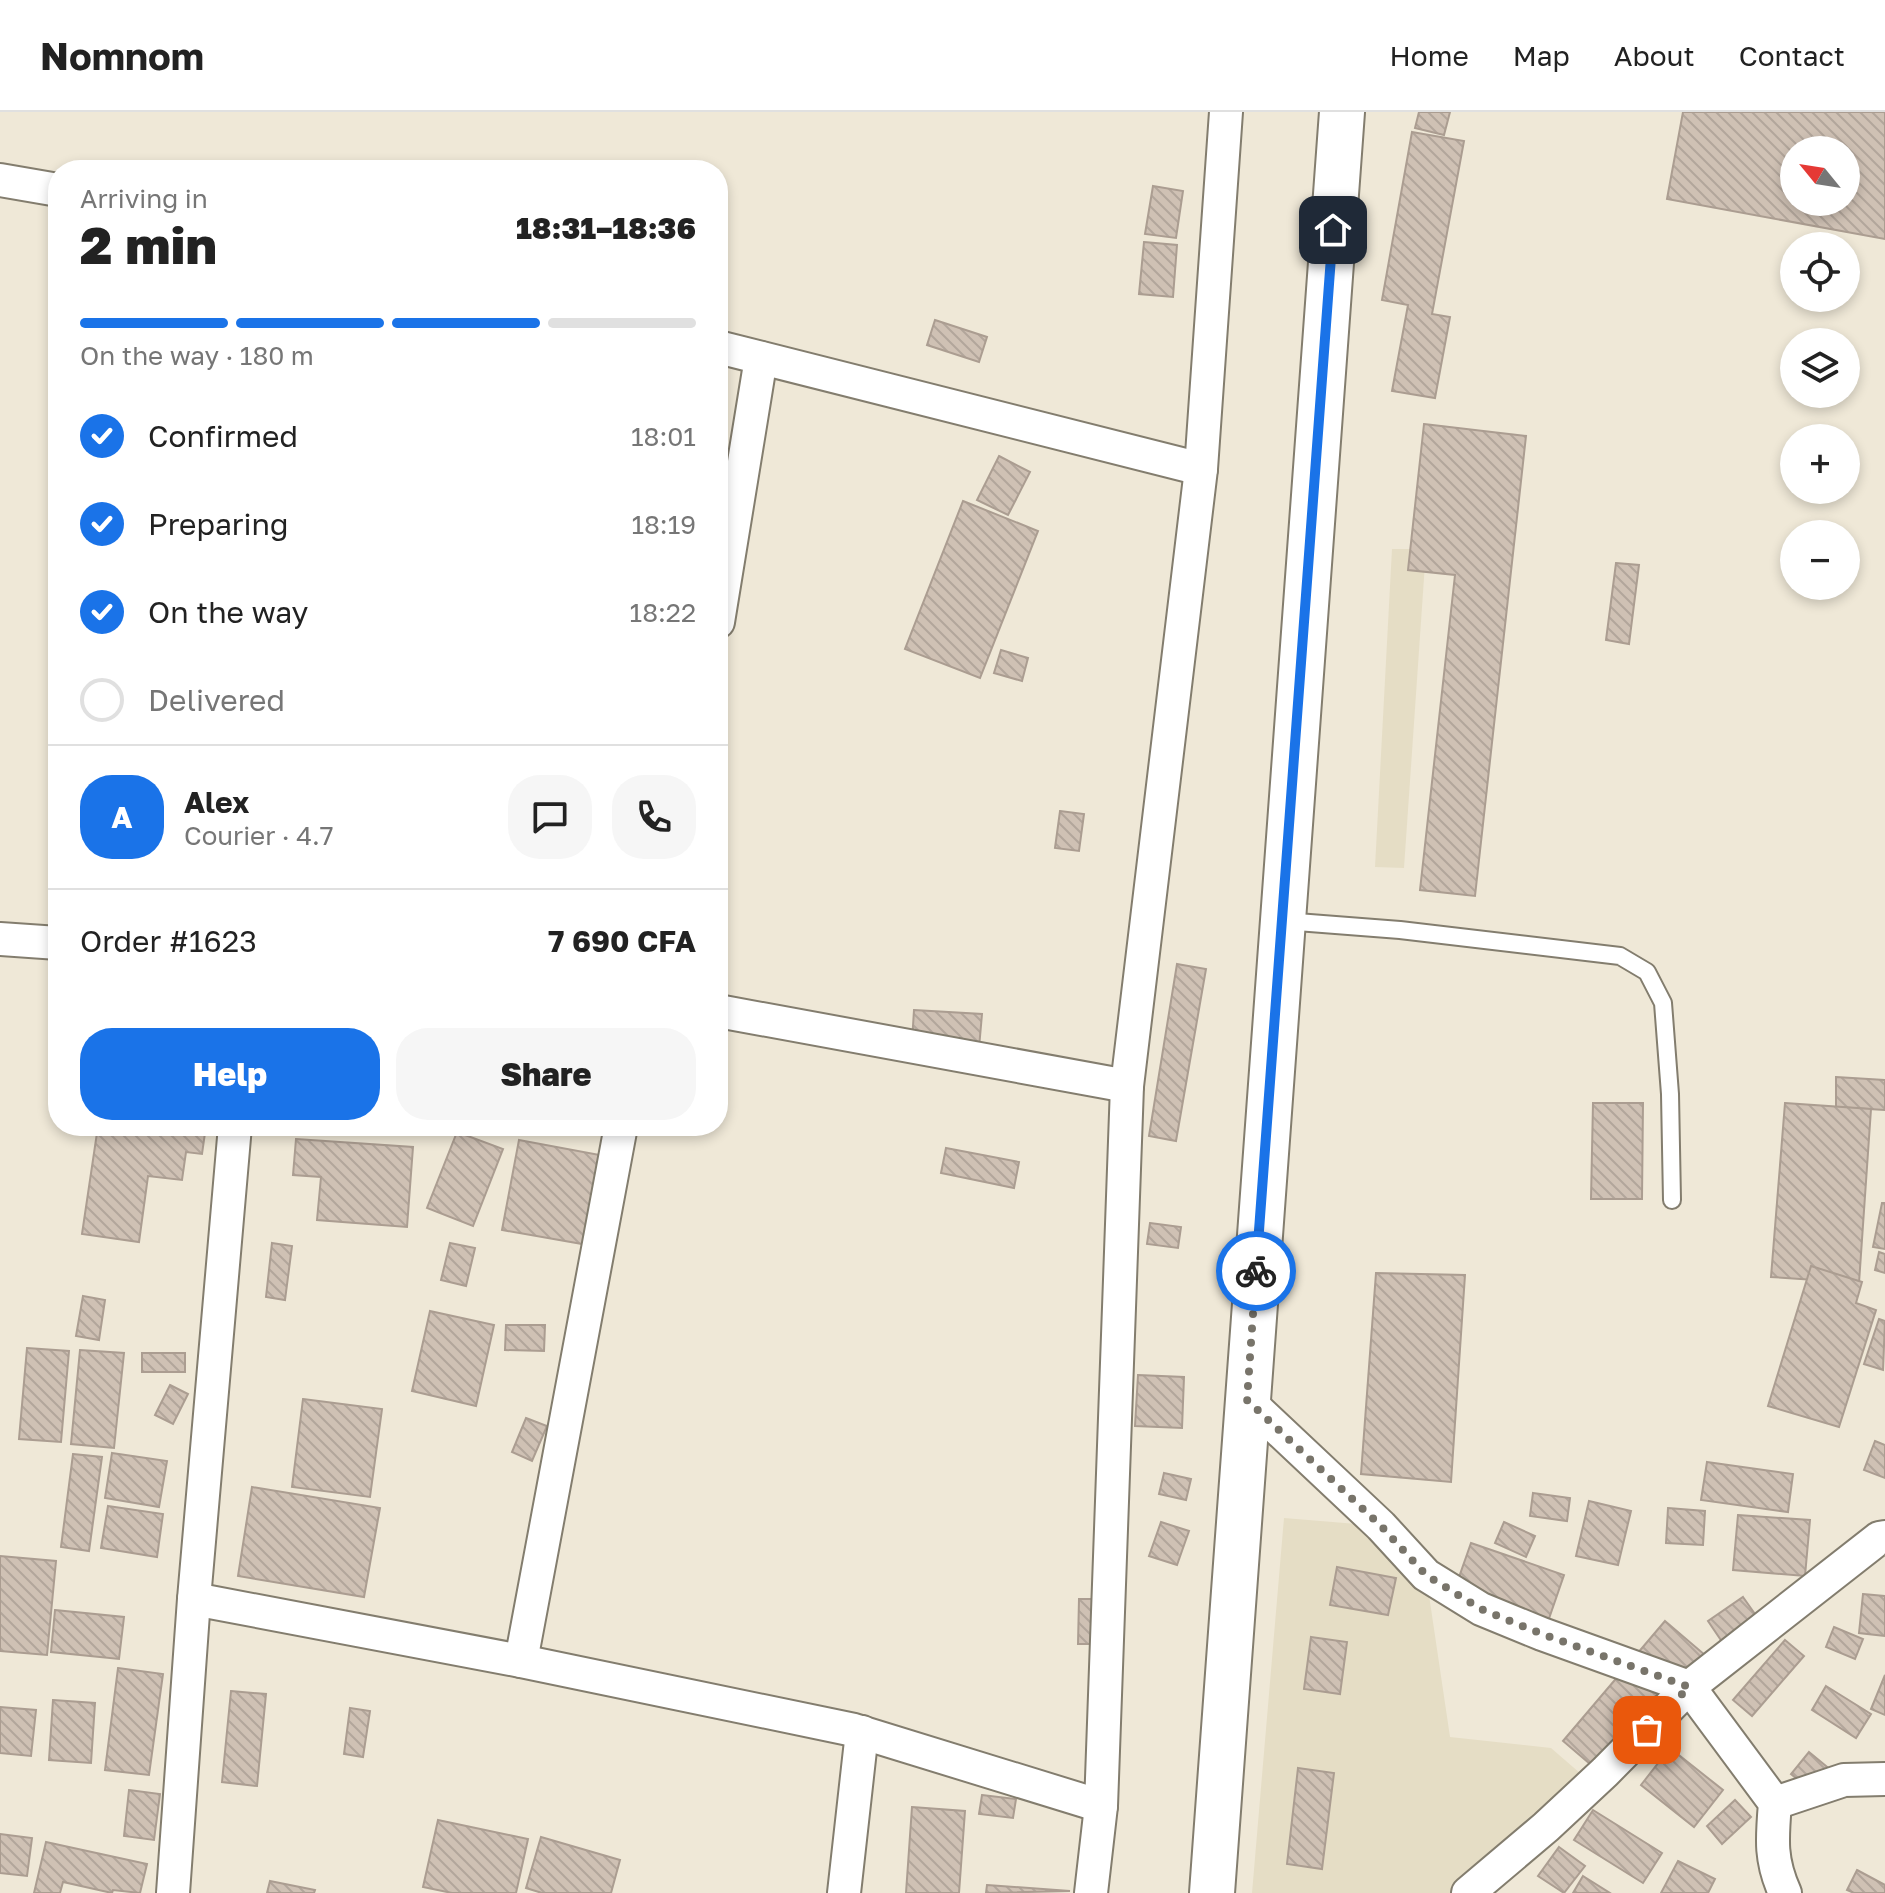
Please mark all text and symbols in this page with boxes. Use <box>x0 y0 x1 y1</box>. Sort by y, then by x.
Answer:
text: Nomnom <box>40 33 204 78</box>
text: Home <box>1390 39 1469 72</box>
text: Map <box>1513 39 1570 72</box>
text: About <box>1614 39 1695 72</box>
text: Contact <box>1739 39 1845 72</box>
north arrow <box>1780 136 1860 216</box>
map controls <box>1780 136 1860 600</box>
text: Arriving in <box>80 183 208 214</box>
pin <box>1299 196 1367 264</box>
icon: home <box>1311 208 1355 252</box>
text: 18:31–18:36 <box>516 210 696 246</box>
text: 2 min <box>80 213 217 275</box>
button: locate <box>1780 232 1860 312</box>
button: layers <box>1780 328 1860 408</box>
text: On the way · 180 m <box>80 340 314 371</box>
icon: check <box>80 414 124 458</box>
text: Confirmed <box>148 418 298 454</box>
text: 18:01 <box>631 421 696 452</box>
button: + <box>1780 424 1860 504</box>
icon: check <box>80 502 124 546</box>
text: Preparing <box>148 506 289 542</box>
text: 18:19 <box>631 509 696 540</box>
button: − <box>1780 520 1860 600</box>
icon: check <box>80 590 124 634</box>
text: On the way <box>148 594 308 630</box>
text: 18:22 <box>630 597 696 628</box>
text: Delivered <box>148 682 285 718</box>
button: chat <box>508 775 592 859</box>
button: phone <box>612 775 696 859</box>
text: Alex <box>184 784 249 820</box>
text: A <box>111 799 133 835</box>
text: Courier · 4.7 <box>184 820 334 851</box>
text: Order #1623 <box>80 923 257 959</box>
text: 7 690 CFA <box>548 923 696 959</box>
button: Help <box>80 1028 380 1120</box>
button: Share <box>396 1028 696 1120</box>
courier <box>1216 1231 1296 1311</box>
icon: bike <box>1234 1249 1278 1293</box>
pin <box>1613 1696 1681 1764</box>
icon: bag <box>1625 1708 1669 1752</box>

